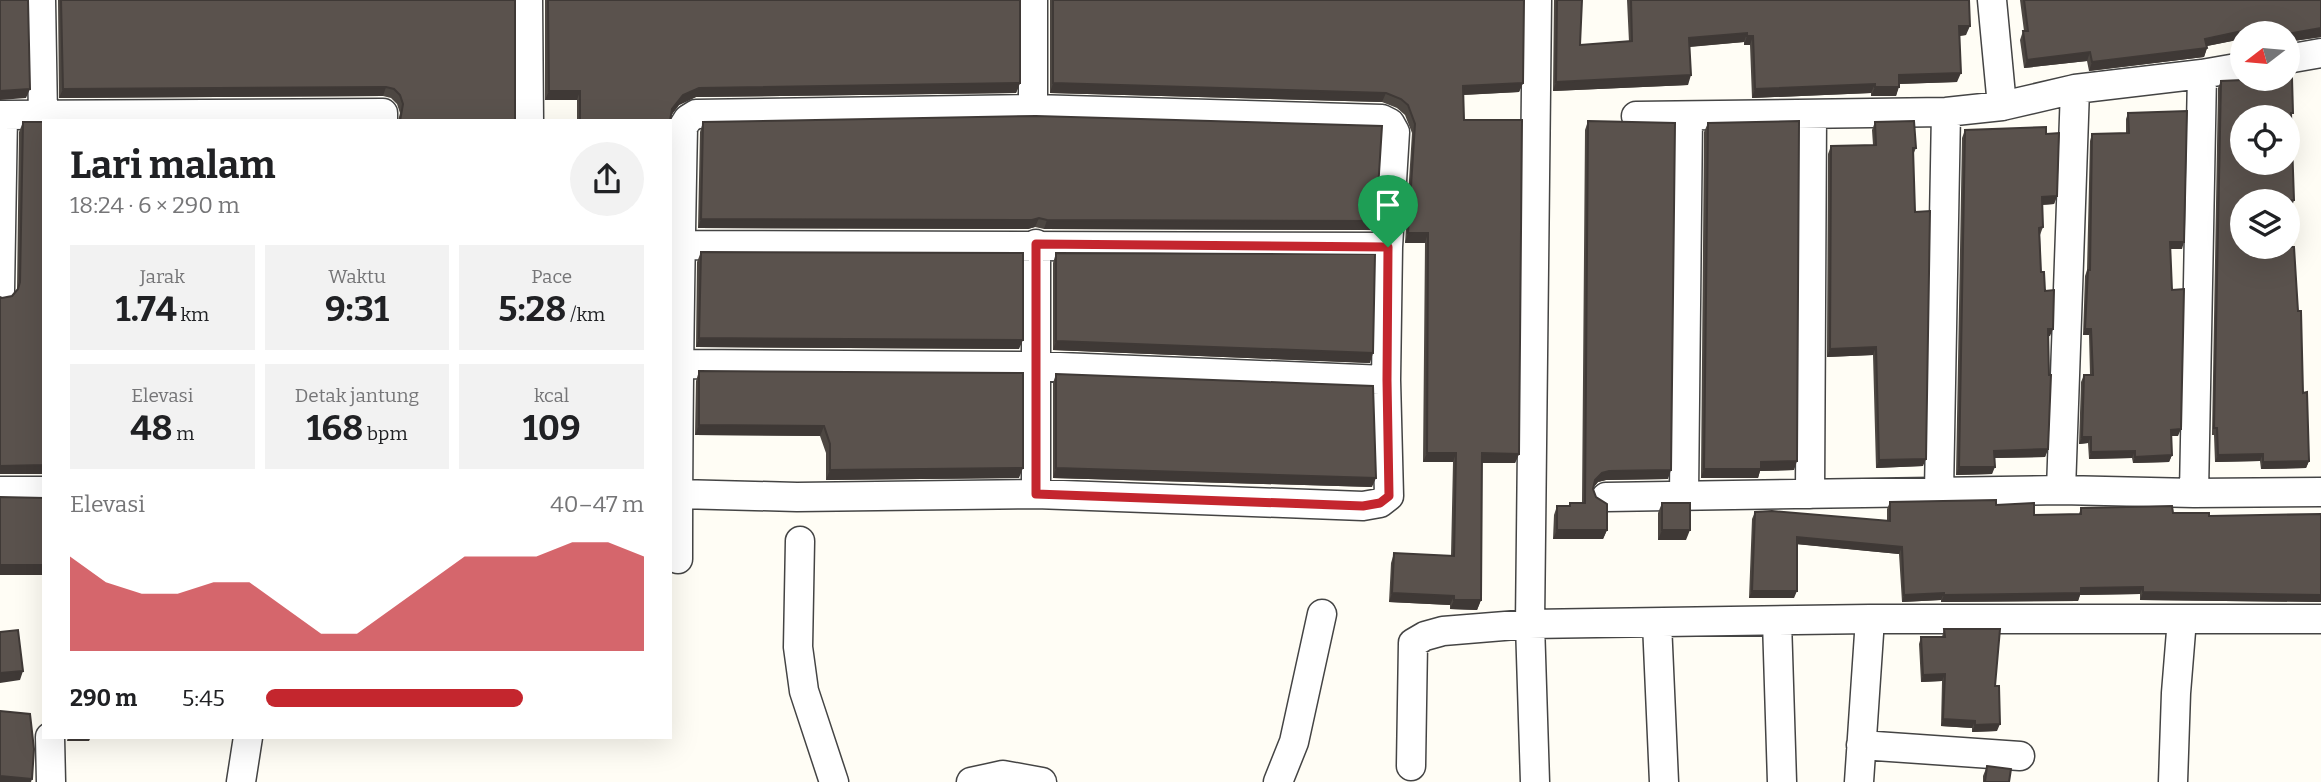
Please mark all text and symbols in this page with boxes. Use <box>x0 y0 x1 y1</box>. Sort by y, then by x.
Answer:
north arrow <box>2230 21 2300 91</box>
map controls <box>2230 21 2300 259</box>
button: locate <box>2230 105 2300 175</box>
text: Lari malam <box>70 142 275 188</box>
button: share <box>570 142 644 216</box>
pin <box>1358 175 1418 247</box>
icon: arrive <box>1369 186 1407 224</box>
button: layers <box>2230 189 2300 259</box>
text: 18:24 · 6 × 290 m <box>70 191 240 219</box>
text: Jarak <box>140 265 185 288</box>
text: Waktu <box>328 265 386 288</box>
text: Pace <box>531 265 572 288</box>
text: 1.74 <box>116 288 177 330</box>
text: 9:31 <box>325 288 389 330</box>
text: 5:28 <box>498 288 566 330</box>
text: km <box>177 303 209 326</box>
text: /km <box>566 303 605 326</box>
text: Elevasi <box>131 384 193 407</box>
text: Detak jantung <box>295 384 419 407</box>
text: kcal <box>534 384 569 407</box>
text: 48 <box>130 407 173 449</box>
text: 168 <box>306 407 363 449</box>
text: 109 <box>523 407 581 449</box>
text: m <box>173 422 194 445</box>
text: bpm <box>363 422 408 445</box>
text: Elevasi <box>70 490 145 518</box>
text: 40–47 m <box>550 490 644 518</box>
text: 290 m <box>70 684 137 712</box>
text: 5:45 <box>182 684 225 712</box>

